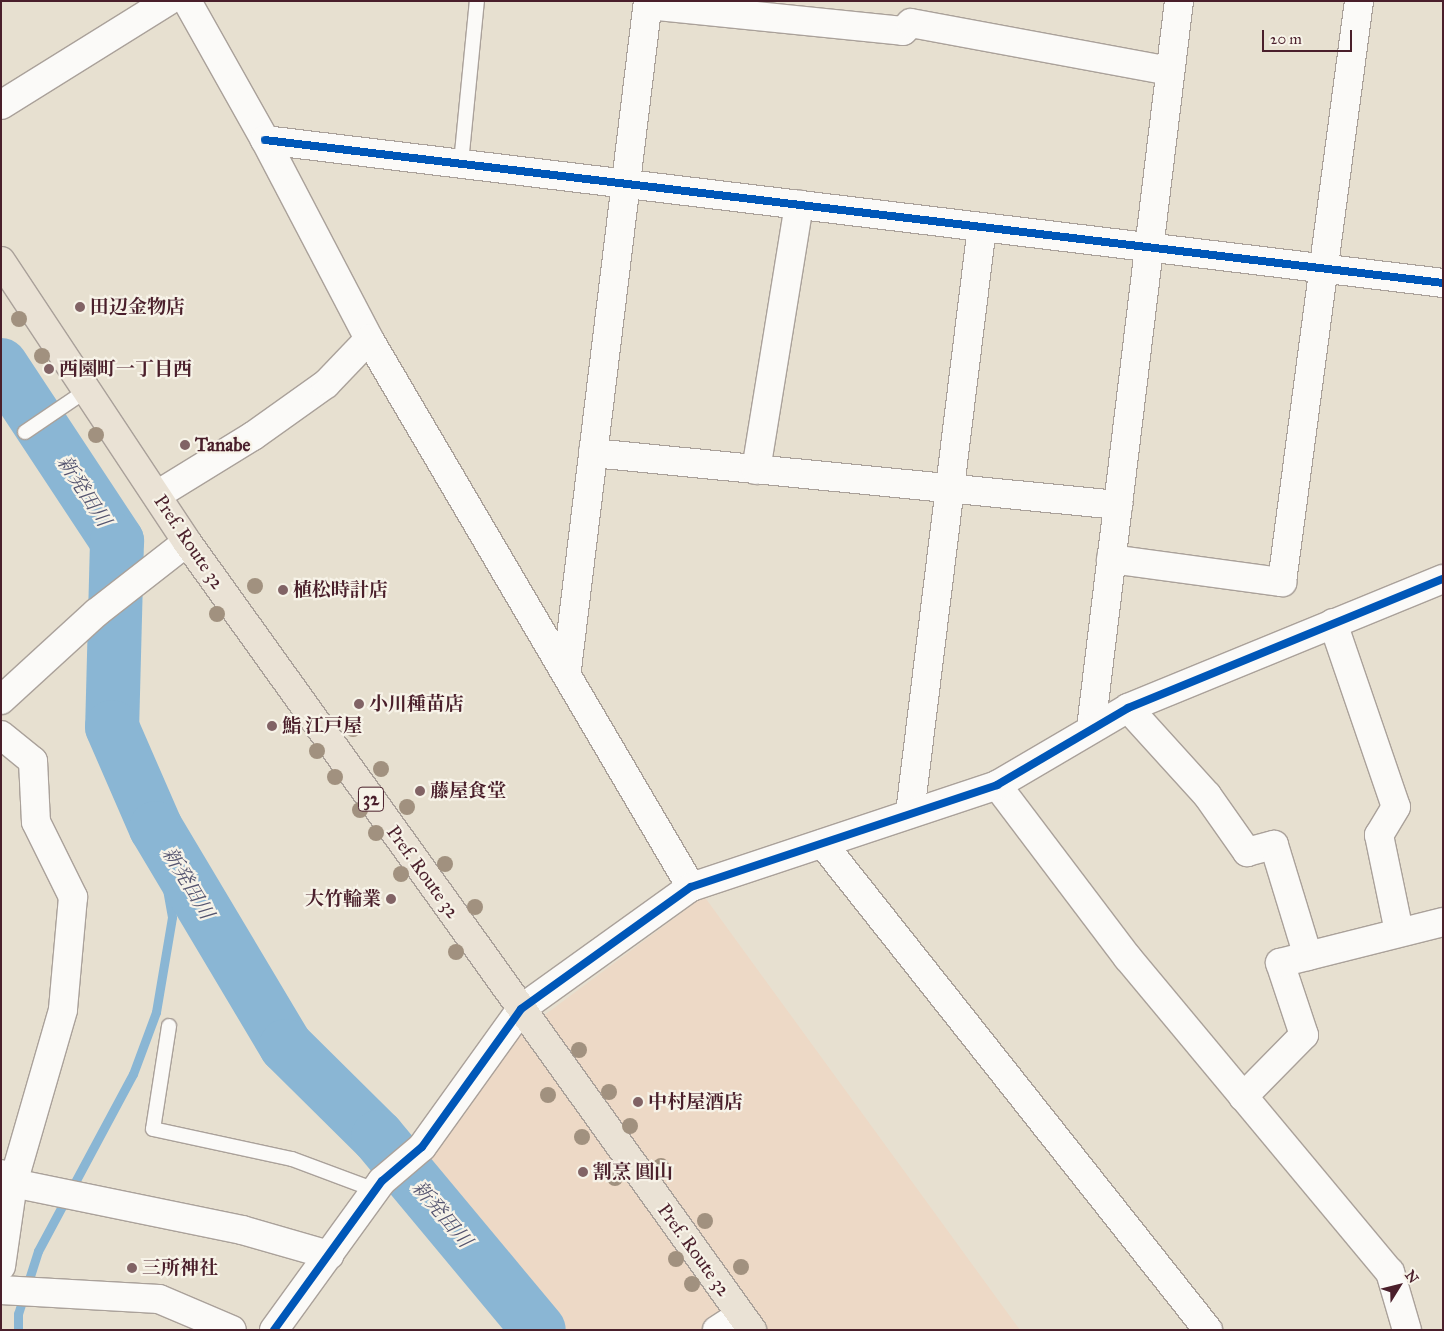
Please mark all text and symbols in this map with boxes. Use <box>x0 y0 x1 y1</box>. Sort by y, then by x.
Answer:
scale bar <box>1264 20 1354 52</box>
text: 20 m <box>1270 30 1302 48</box>
place label: 田辺金物店 <box>90 296 185 318</box>
marker: 田辺金物店 <box>74 301 86 313</box>
place label: 西園町一丁目西 <box>59 358 192 380</box>
marker: 西園町一丁目西 <box>43 363 55 375</box>
place label: Tanabe <box>195 434 250 456</box>
marker: Tanabe <box>179 439 191 451</box>
water label: 新発田川 <box>52 451 116 531</box>
street label: Pref. Route 32 <box>149 490 229 594</box>
place label: 植松時計店 <box>293 579 388 601</box>
marker: 植松時計店 <box>277 584 289 596</box>
place label: 小川種苗店 <box>369 693 464 715</box>
marker: 小川種苗店 <box>353 698 365 710</box>
place label: 鮨 江戸屋 <box>282 715 362 737</box>
marker: 鮨 江戸屋 <box>266 720 278 732</box>
place label: 藤屋食堂 <box>430 780 506 802</box>
road number: 32 <box>357 784 385 814</box>
marker: 藤屋食堂 <box>414 785 426 797</box>
street label: Pref. Route 32 <box>382 821 464 923</box>
water label: 新発田川 <box>157 843 219 923</box>
place label: 大竹輪業 <box>305 888 381 910</box>
marker: 大竹輪業 <box>385 893 397 905</box>
place label: 中村屋酒店 <box>648 1091 743 1113</box>
marker: 中村屋酒店 <box>632 1096 644 1108</box>
place label: 割烹 圓山 <box>593 1161 673 1183</box>
marker: 割烹 圓山 <box>577 1166 589 1178</box>
water label: 新発田川 <box>407 1176 477 1252</box>
street label: Pref. Route 32 <box>653 1199 735 1301</box>
place label: 三所神社 <box>142 1257 218 1279</box>
north arrow <box>1374 1261 1424 1311</box>
marker: 三所神社 <box>126 1262 138 1274</box>
text: N <box>1401 1267 1422 1287</box>

